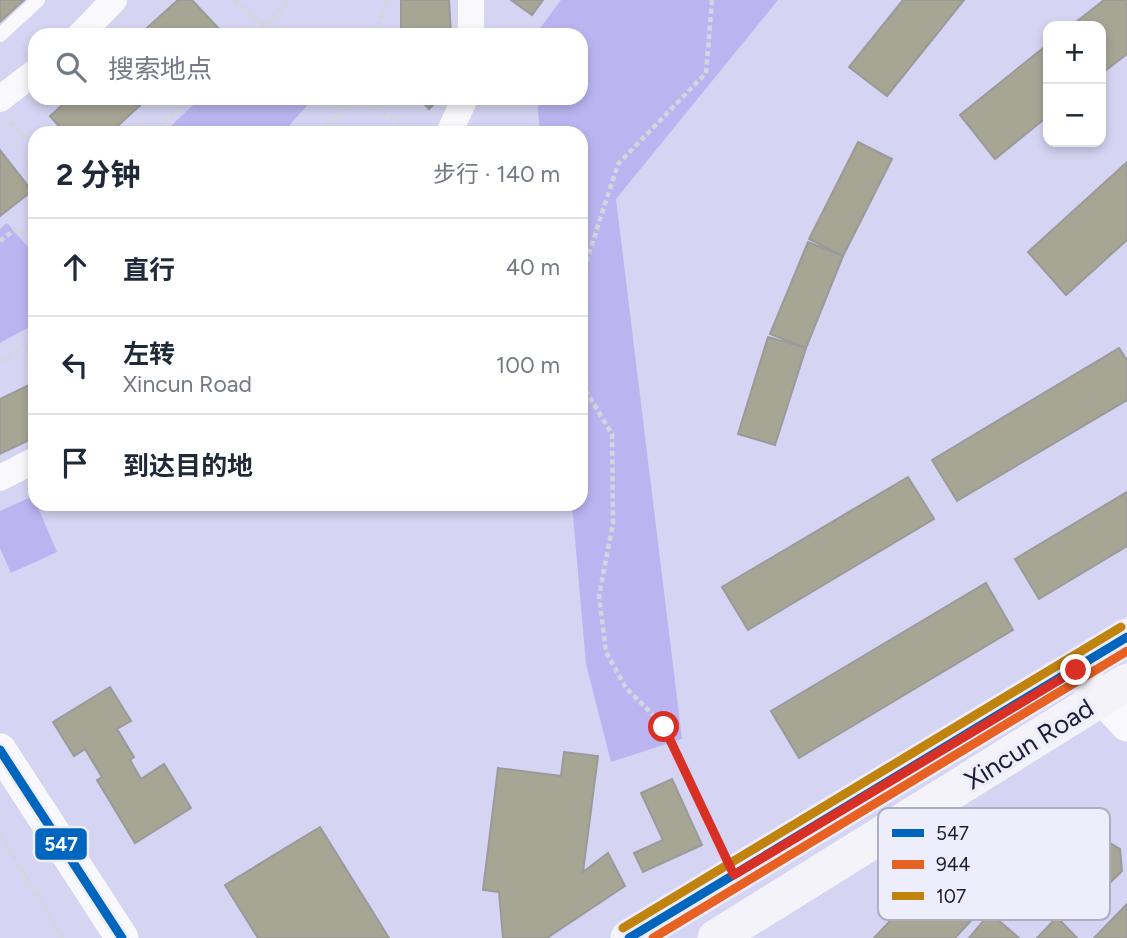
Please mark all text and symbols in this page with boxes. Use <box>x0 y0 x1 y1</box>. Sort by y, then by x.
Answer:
map controls <box>1043 21 1106 147</box>
button: + <box>1043 21 1106 84</box>
search box <box>28 28 588 105</box>
icon: search <box>52 48 90 86</box>
text: 搜索地点 <box>108 53 212 85</box>
button: − <box>1043 84 1106 147</box>
text: 2 分钟 <box>56 156 141 193</box>
text: 步行 · 140 m <box>433 160 560 188</box>
icon: ahead <box>56 248 94 286</box>
text: 40 m <box>506 253 560 281</box>
text: 直行 <box>123 254 175 286</box>
text: 左转 <box>123 338 175 370</box>
icon: left <box>56 346 94 384</box>
text: 100 m <box>496 351 560 379</box>
text: Xincun Road <box>123 370 252 398</box>
icon: arrive <box>56 444 94 482</box>
text: 到达目的地 <box>123 450 253 482</box>
route end <box>1060 654 1091 685</box>
street label: Xincun Road <box>959 692 1099 796</box>
route start <box>648 711 679 742</box>
legend <box>878 808 1110 920</box>
text: 547 <box>936 822 969 845</box>
line badge: 547 <box>34 827 88 861</box>
text: 547 <box>44 833 78 856</box>
text: 944 <box>936 853 971 876</box>
text: 107 <box>936 885 966 908</box>

